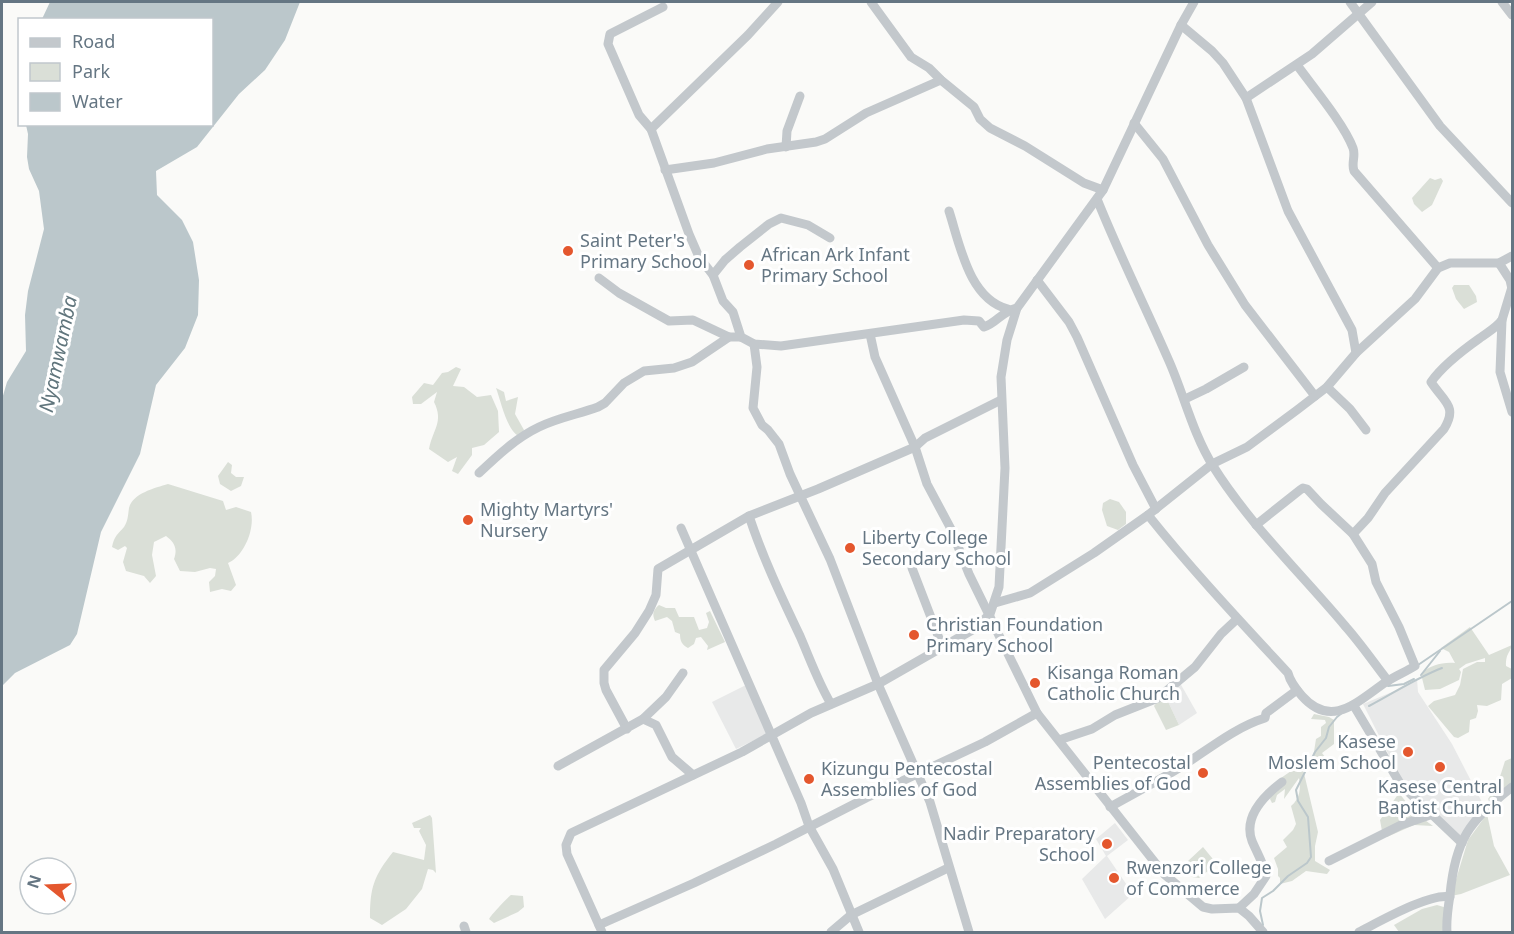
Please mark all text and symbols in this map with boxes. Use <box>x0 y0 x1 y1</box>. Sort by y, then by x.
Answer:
legend <box>18 18 213 126</box>
text: Road <box>72 29 115 53</box>
text: Park <box>72 59 110 83</box>
text: Water <box>72 89 123 113</box>
place label: Saint Peter's Primary School <box>580 228 707 273</box>
place label: African Ark Infant Primary School <box>761 242 910 287</box>
marker: Saint Peter's Primary School <box>561 244 575 258</box>
marker: African Ark Infant Primary School <box>742 258 756 272</box>
water label: Nyamwamba <box>32 293 83 415</box>
place label: Mighty Martyrs' Nursery <box>480 497 613 542</box>
marker: Mighty Martyrs' Nursery <box>461 513 475 527</box>
place label: Liberty College Secondary School <box>862 525 1011 570</box>
marker: Liberty College Secondary School <box>843 541 857 555</box>
place label: Christian Foundation Primary School <box>926 612 1103 657</box>
marker: Christian Foundation Primary School <box>907 628 921 642</box>
place label: Kisanga Roman Catholic Church <box>1047 660 1180 705</box>
marker: Kisanga Roman Catholic Church <box>1028 676 1042 690</box>
place label: Kasese Moslem School <box>1268 729 1396 774</box>
marker: Kasese Moslem School <box>1401 745 1415 759</box>
place label: Pentecostal Assemblies of God <box>1035 750 1191 795</box>
place label: Kizungu Pentecostal Assemblies of God <box>821 756 993 801</box>
marker: Kasese Central Baptist Church <box>1433 760 1447 774</box>
marker: Pentecostal Assemblies of God <box>1196 766 1210 780</box>
marker: Kizungu Pentecostal Assemblies of God <box>802 772 816 786</box>
place label: Kasese Central Baptist Church <box>1378 774 1502 819</box>
place label: Nadir Preparatory School <box>943 821 1096 866</box>
marker: Nadir Preparatory School <box>1100 837 1114 851</box>
place label: Rwenzori College of Commerce <box>1126 855 1272 900</box>
north arrow <box>18 856 78 916</box>
marker: Rwenzori College of Commerce <box>1107 871 1121 885</box>
text: N <box>21 872 46 891</box>

